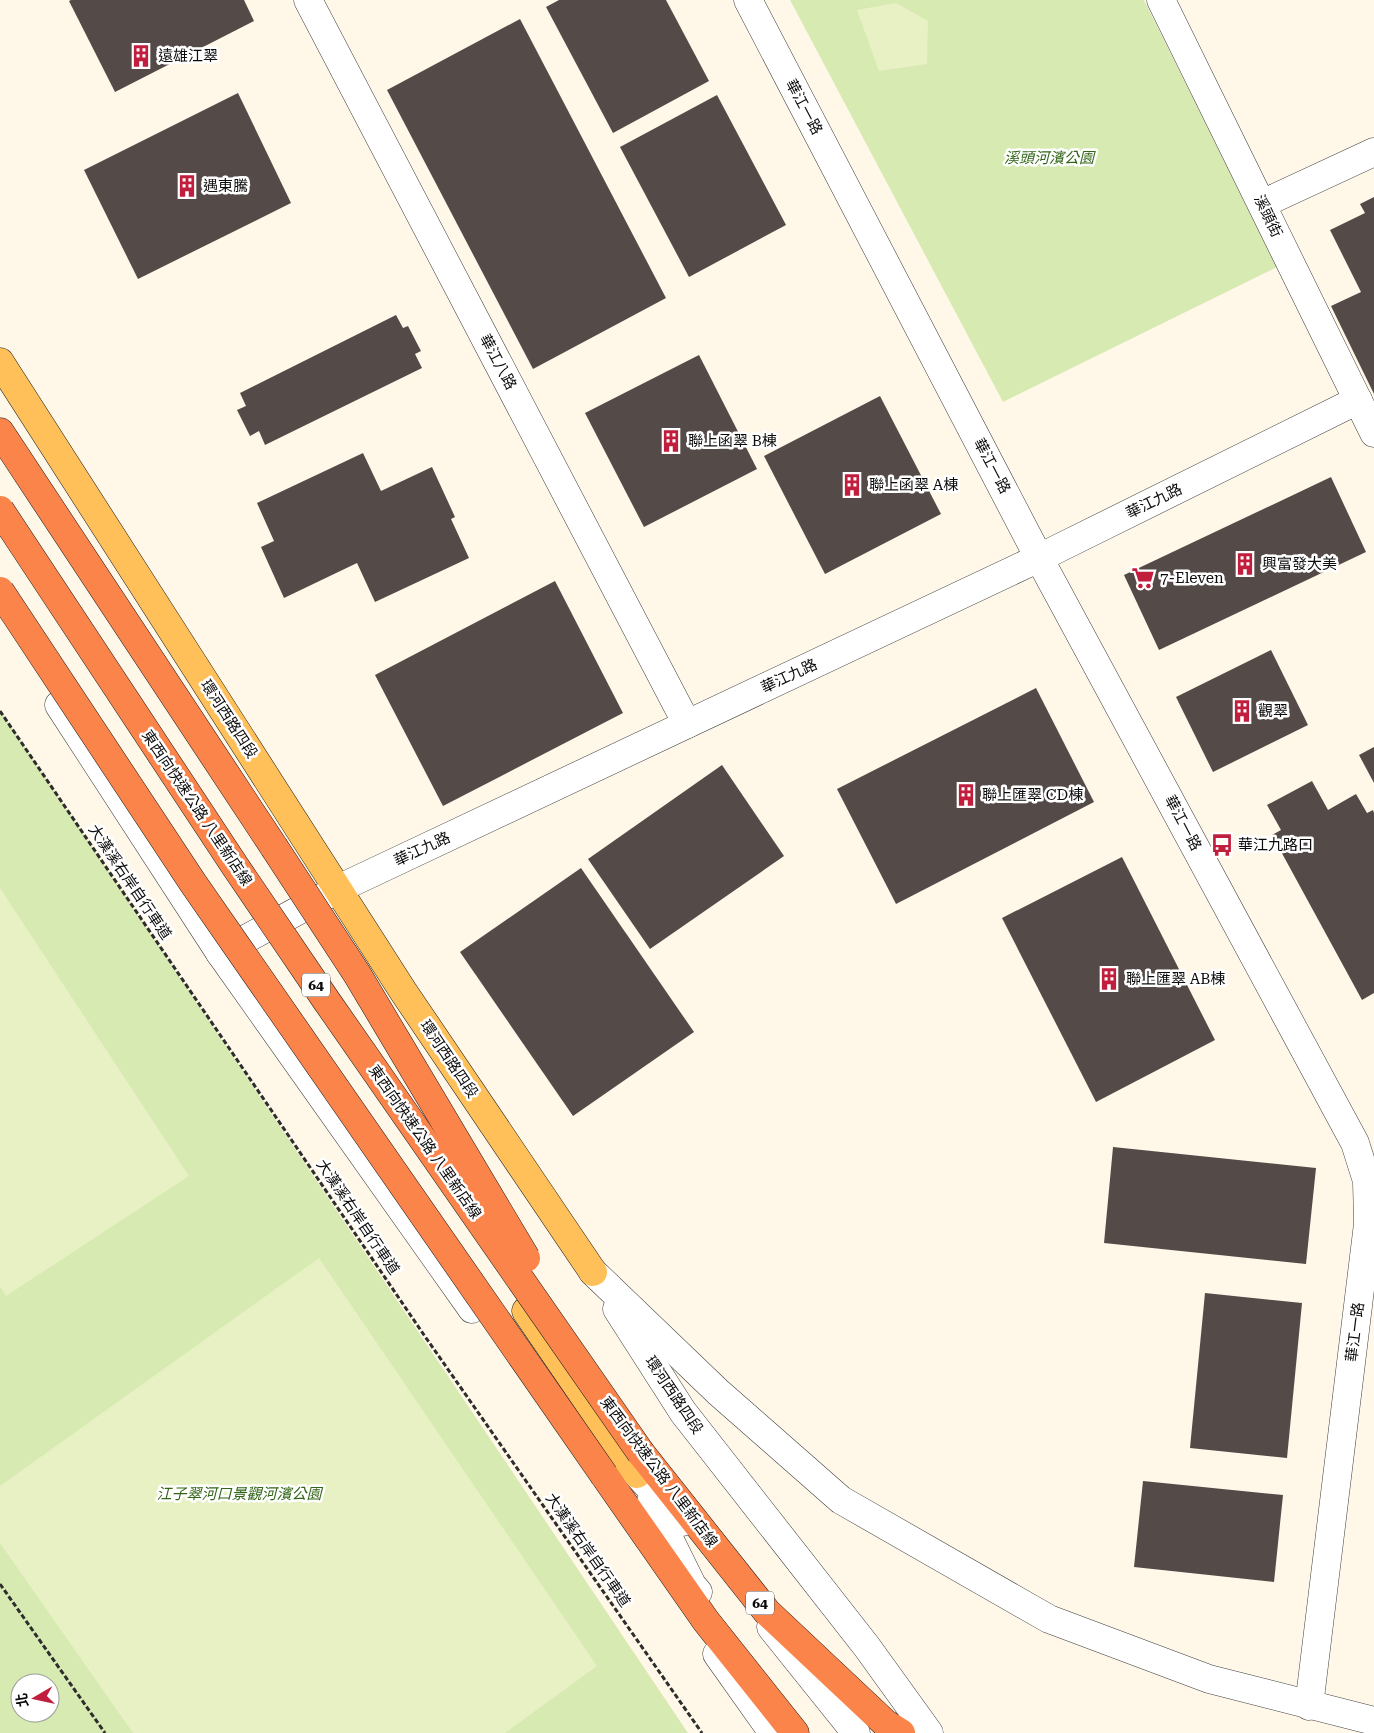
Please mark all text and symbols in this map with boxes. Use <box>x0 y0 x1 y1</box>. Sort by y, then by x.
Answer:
building icon: 遠雄江翠 <box>128 43 154 69</box>
place label: 遠雄江翠 <box>158 47 218 65</box>
street label: 華江一路 <box>782 76 826 138</box>
park label: 溪頭河濱公園 <box>1004 149 1096 167</box>
building icon: 遇東騰 <box>174 173 200 199</box>
place label: 遇東騰 <box>203 177 248 195</box>
street label: 溪頭街 <box>1250 192 1286 240</box>
street label: 華江八路 <box>476 331 520 393</box>
building icon: 聯上函翠 B棟 <box>658 428 684 454</box>
place label: 聯上函翠 B棟 <box>688 432 777 450</box>
street label: 華江一路 <box>970 435 1014 497</box>
building icon: 聯上函翠 A棟 <box>839 472 865 498</box>
place label: 聯上函翠 A棟 <box>869 476 958 494</box>
street label: 華江九路 <box>1123 480 1185 522</box>
building icon: 興富發大美 <box>1232 551 1258 577</box>
place label: 興富發大美 <box>1262 555 1337 573</box>
supermarket icon: 7-Eleven <box>1130 565 1156 591</box>
place label: 7-Eleven <box>1160 569 1224 587</box>
street label: 華江九路 <box>758 655 820 697</box>
street label: 環河西路四段 <box>197 676 261 762</box>
building icon: 觀翠 <box>1229 698 1255 724</box>
place label: 觀翠 <box>1258 702 1288 720</box>
street label: 東西向快速公路 八里新店線 <box>138 727 256 889</box>
building icon: 聯上匯翠 CD棟 <box>953 782 979 808</box>
place label: 聯上匯翠 CD棟 <box>982 786 1083 804</box>
street label: 華江一路 <box>1161 792 1205 854</box>
street label: 大漢溪右岸自行車道 <box>85 821 175 943</box>
street label: 華江九路 <box>391 828 453 870</box>
bus stop icon: 華江九路口 <box>1209 832 1235 858</box>
place label: 華江九路口 <box>1238 836 1313 854</box>
building icon: 聯上匯翠 AB棟 <box>1096 966 1122 992</box>
place label: 聯上匯翠 AB棟 <box>1126 970 1225 988</box>
road number: 64 <box>302 974 330 996</box>
street label: 環河西路四段 <box>416 1017 482 1101</box>
street label: 東西向快速公路 八里新店線 <box>365 1062 485 1222</box>
street label: 大漢溪右岸自行車道 <box>313 1156 403 1278</box>
street label: 華江一路 <box>1342 1301 1368 1363</box>
street label: 環河西路四段 <box>641 1353 707 1437</box>
street label: 東西向快速公路 八里新店線 <box>597 1393 721 1551</box>
park label: 江子翠河口景觀河濱公園 <box>156 1485 323 1503</box>
street label: 大漢溪右岸自行車道 <box>542 1490 634 1610</box>
road number: 64 <box>746 1592 774 1615</box>
north arrow <box>10 1673 60 1723</box>
text: 北 <box>13 1692 31 1708</box>

